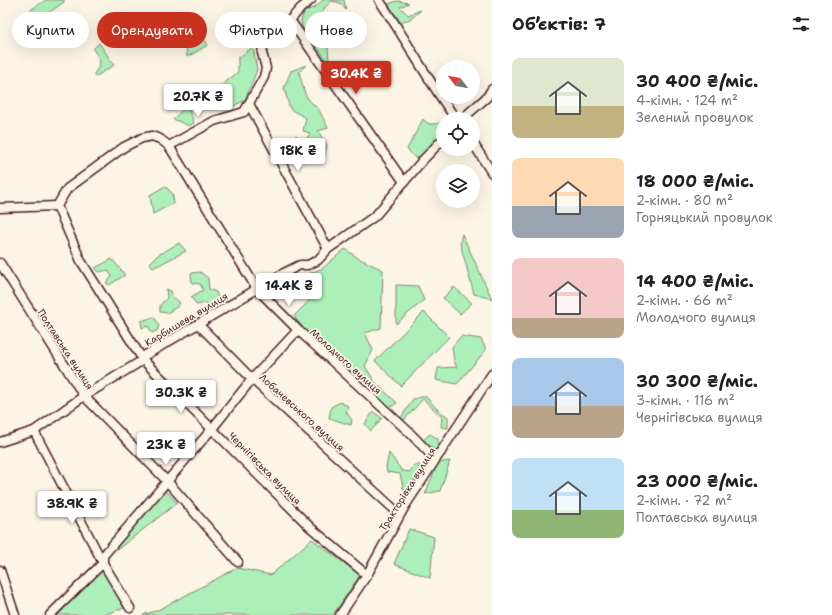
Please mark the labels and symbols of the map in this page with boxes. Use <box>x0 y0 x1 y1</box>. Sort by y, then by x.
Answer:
north arrow <box>436 60 480 104</box>
pin: 30.4K ₴ <box>319 61 393 95</box>
pin: 20.7K ₴ <box>161 84 235 118</box>
pin: 18K ₴ <box>270 138 326 172</box>
pin: 14.4K ₴ <box>252 273 326 307</box>
street label: Карбишева вулиця <box>142 289 230 349</box>
street label: Полтавська вулиця <box>35 307 96 392</box>
street label: Молодчого вулиця <box>307 326 384 397</box>
street label: Лобачевського вулиця <box>256 371 347 454</box>
pin: 30.3K ₴ <box>144 380 218 414</box>
street label: Чернігівська вулиця <box>226 429 304 507</box>
pin: 23K ₴ <box>138 432 194 466</box>
street label: Тракторівка вулиця <box>376 445 439 534</box>
pin: 38.9K ₴ <box>35 491 109 525</box>

